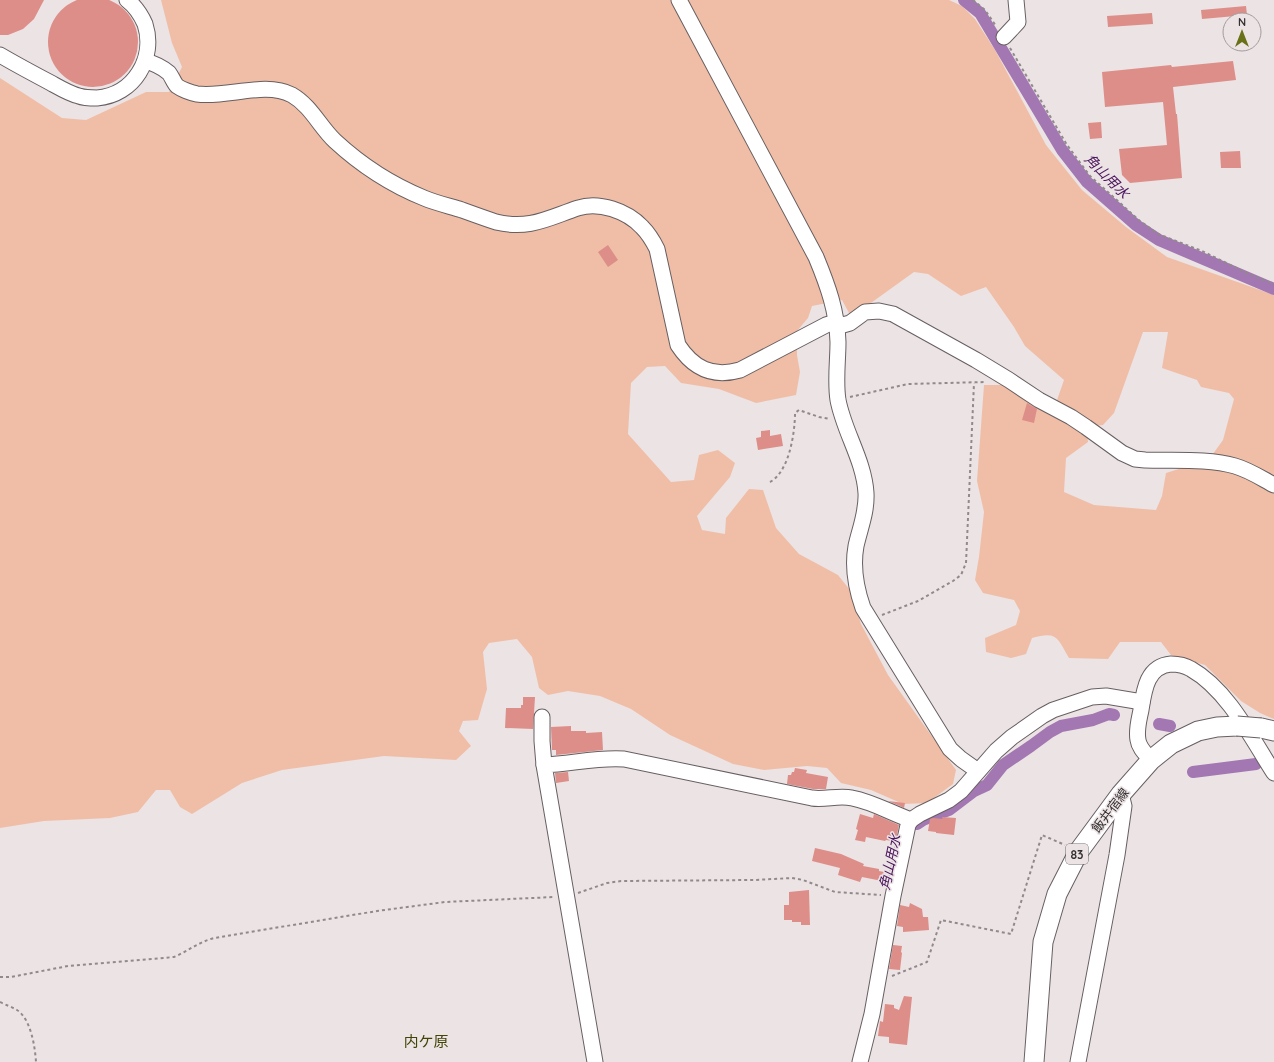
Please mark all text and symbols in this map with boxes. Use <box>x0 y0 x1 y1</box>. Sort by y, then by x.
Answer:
north arrow <box>1222 12 1262 52</box>
text: N <box>1238 15 1246 29</box>
water label: 角山用水 <box>1081 150 1135 204</box>
street label: 飯井宿線 <box>1088 784 1132 836</box>
water label: 角山用水 <box>875 831 905 891</box>
road number: 83 <box>1066 844 1088 864</box>
district label: 内ケ原 <box>403 1032 449 1051</box>

